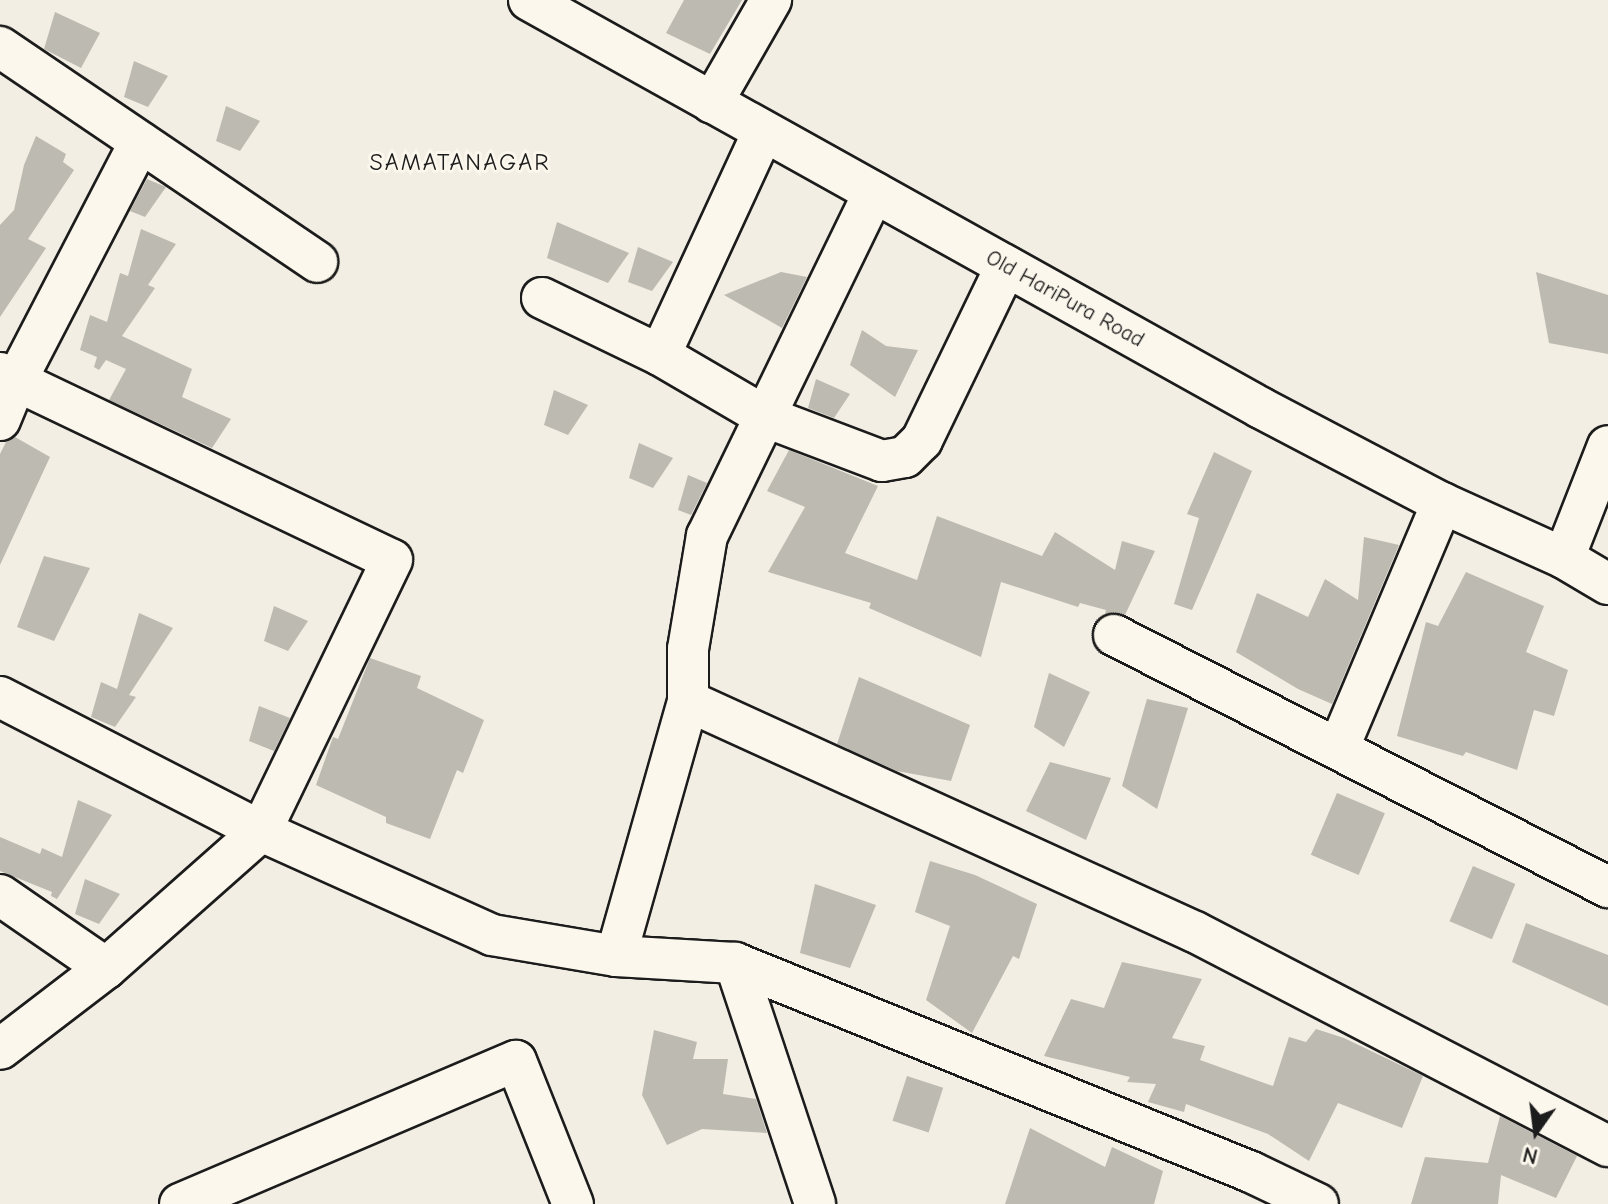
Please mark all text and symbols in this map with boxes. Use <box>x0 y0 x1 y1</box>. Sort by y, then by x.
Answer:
district label: SAMATANAGAR <box>370 149 550 177</box>
street label: Old HariPura Road <box>981 245 1149 353</box>
north arrow <box>1496 1092 1576 1172</box>
text: N <box>1520 1141 1540 1170</box>

